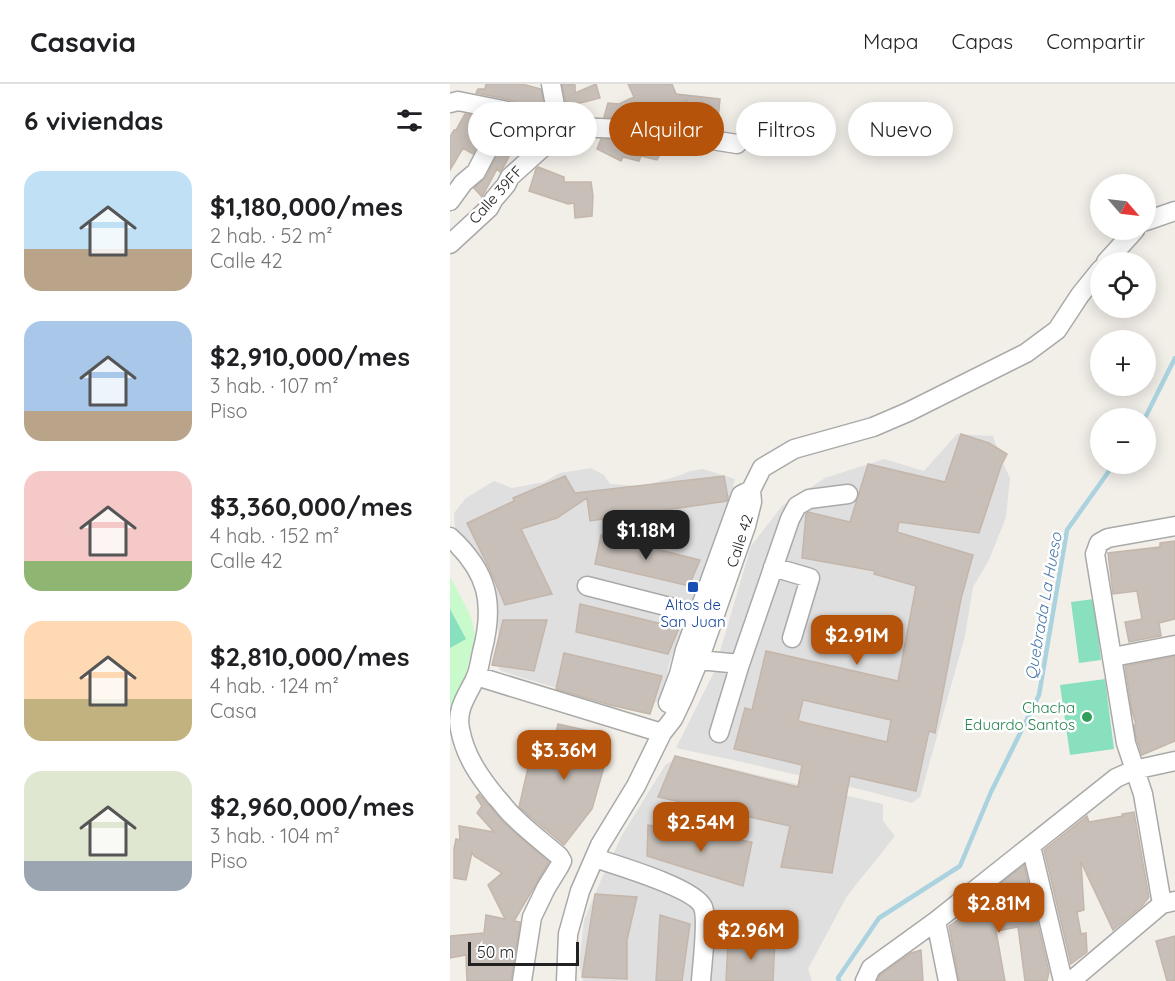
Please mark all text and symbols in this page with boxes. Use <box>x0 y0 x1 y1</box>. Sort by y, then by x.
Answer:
text: Casavia <box>30 24 136 59</box>
text: Mapa <box>863 28 918 54</box>
text: Capas <box>951 28 1013 54</box>
text: Compartir <box>1046 28 1145 54</box>
chip: Comprar <box>468 102 597 156</box>
chip: Alquilar <box>609 102 724 156</box>
chip: Filtros <box>736 102 836 156</box>
chip: Nuevo <box>848 102 953 156</box>
text: 6 viviendas <box>24 104 163 137</box>
icon: filters <box>393 104 426 137</box>
street label: Calle 39FF <box>465 162 527 228</box>
north arrow <box>1090 174 1156 240</box>
map controls <box>1090 174 1156 474</box>
text: $1,180,000/mes <box>210 190 403 223</box>
icon: home <box>72 195 144 267</box>
text: 2 hab. · 52 m² <box>210 223 333 248</box>
text: Calle 42 <box>210 248 283 273</box>
button: locate <box>1090 252 1156 318</box>
button: + <box>1090 330 1156 396</box>
text: $2,910,000/mes <box>210 340 410 373</box>
icon: home <box>72 345 144 417</box>
text: 3 hab. · 107 m² <box>210 373 338 398</box>
text: Piso <box>210 398 248 423</box>
button: − <box>1090 408 1156 474</box>
text: $3,360,000/mes <box>210 490 413 523</box>
icon: home <box>72 495 144 567</box>
pin: $1.18M <box>597 510 695 561</box>
street label: Calle 42 <box>722 512 757 570</box>
text: $1.18M <box>617 517 675 542</box>
text: 4 hab. · 152 m² <box>210 523 339 548</box>
water label: Quebrada La Hueso <box>1020 530 1066 681</box>
text: Calle 42 <box>210 548 283 573</box>
marker: Altos de San Juan <box>686 580 700 594</box>
place label: Altos de San Juan <box>660 595 726 631</box>
pin: $2.91M <box>808 615 906 666</box>
text: $2.91M <box>825 622 889 647</box>
text: $2,810,000/mes <box>210 640 409 673</box>
icon: home <box>72 645 144 717</box>
text: 4 hab. · 124 m² <box>210 673 339 698</box>
text: Casa <box>210 698 257 723</box>
place label: Chacha Eduardo Santos <box>965 698 1075 734</box>
marker: Chacha Eduardo Santos <box>1080 710 1094 724</box>
pin: $3.36M <box>515 730 613 781</box>
text: $3.36M <box>531 737 597 762</box>
text: $2,960,000/mes <box>210 790 414 823</box>
icon: home <box>72 795 144 867</box>
pin: $2.54M <box>652 802 750 853</box>
text: $2.54M <box>667 809 735 834</box>
text: 3 hab. · 104 m² <box>210 823 340 848</box>
text: Piso <box>210 848 248 873</box>
pin: $2.81M <box>950 883 1048 934</box>
text: $2.81M <box>967 890 1031 915</box>
pin: $2.96M <box>702 910 800 961</box>
text: $2.96M <box>717 917 785 942</box>
scale bar <box>468 939 579 966</box>
text: 50 m <box>477 942 514 962</box>

